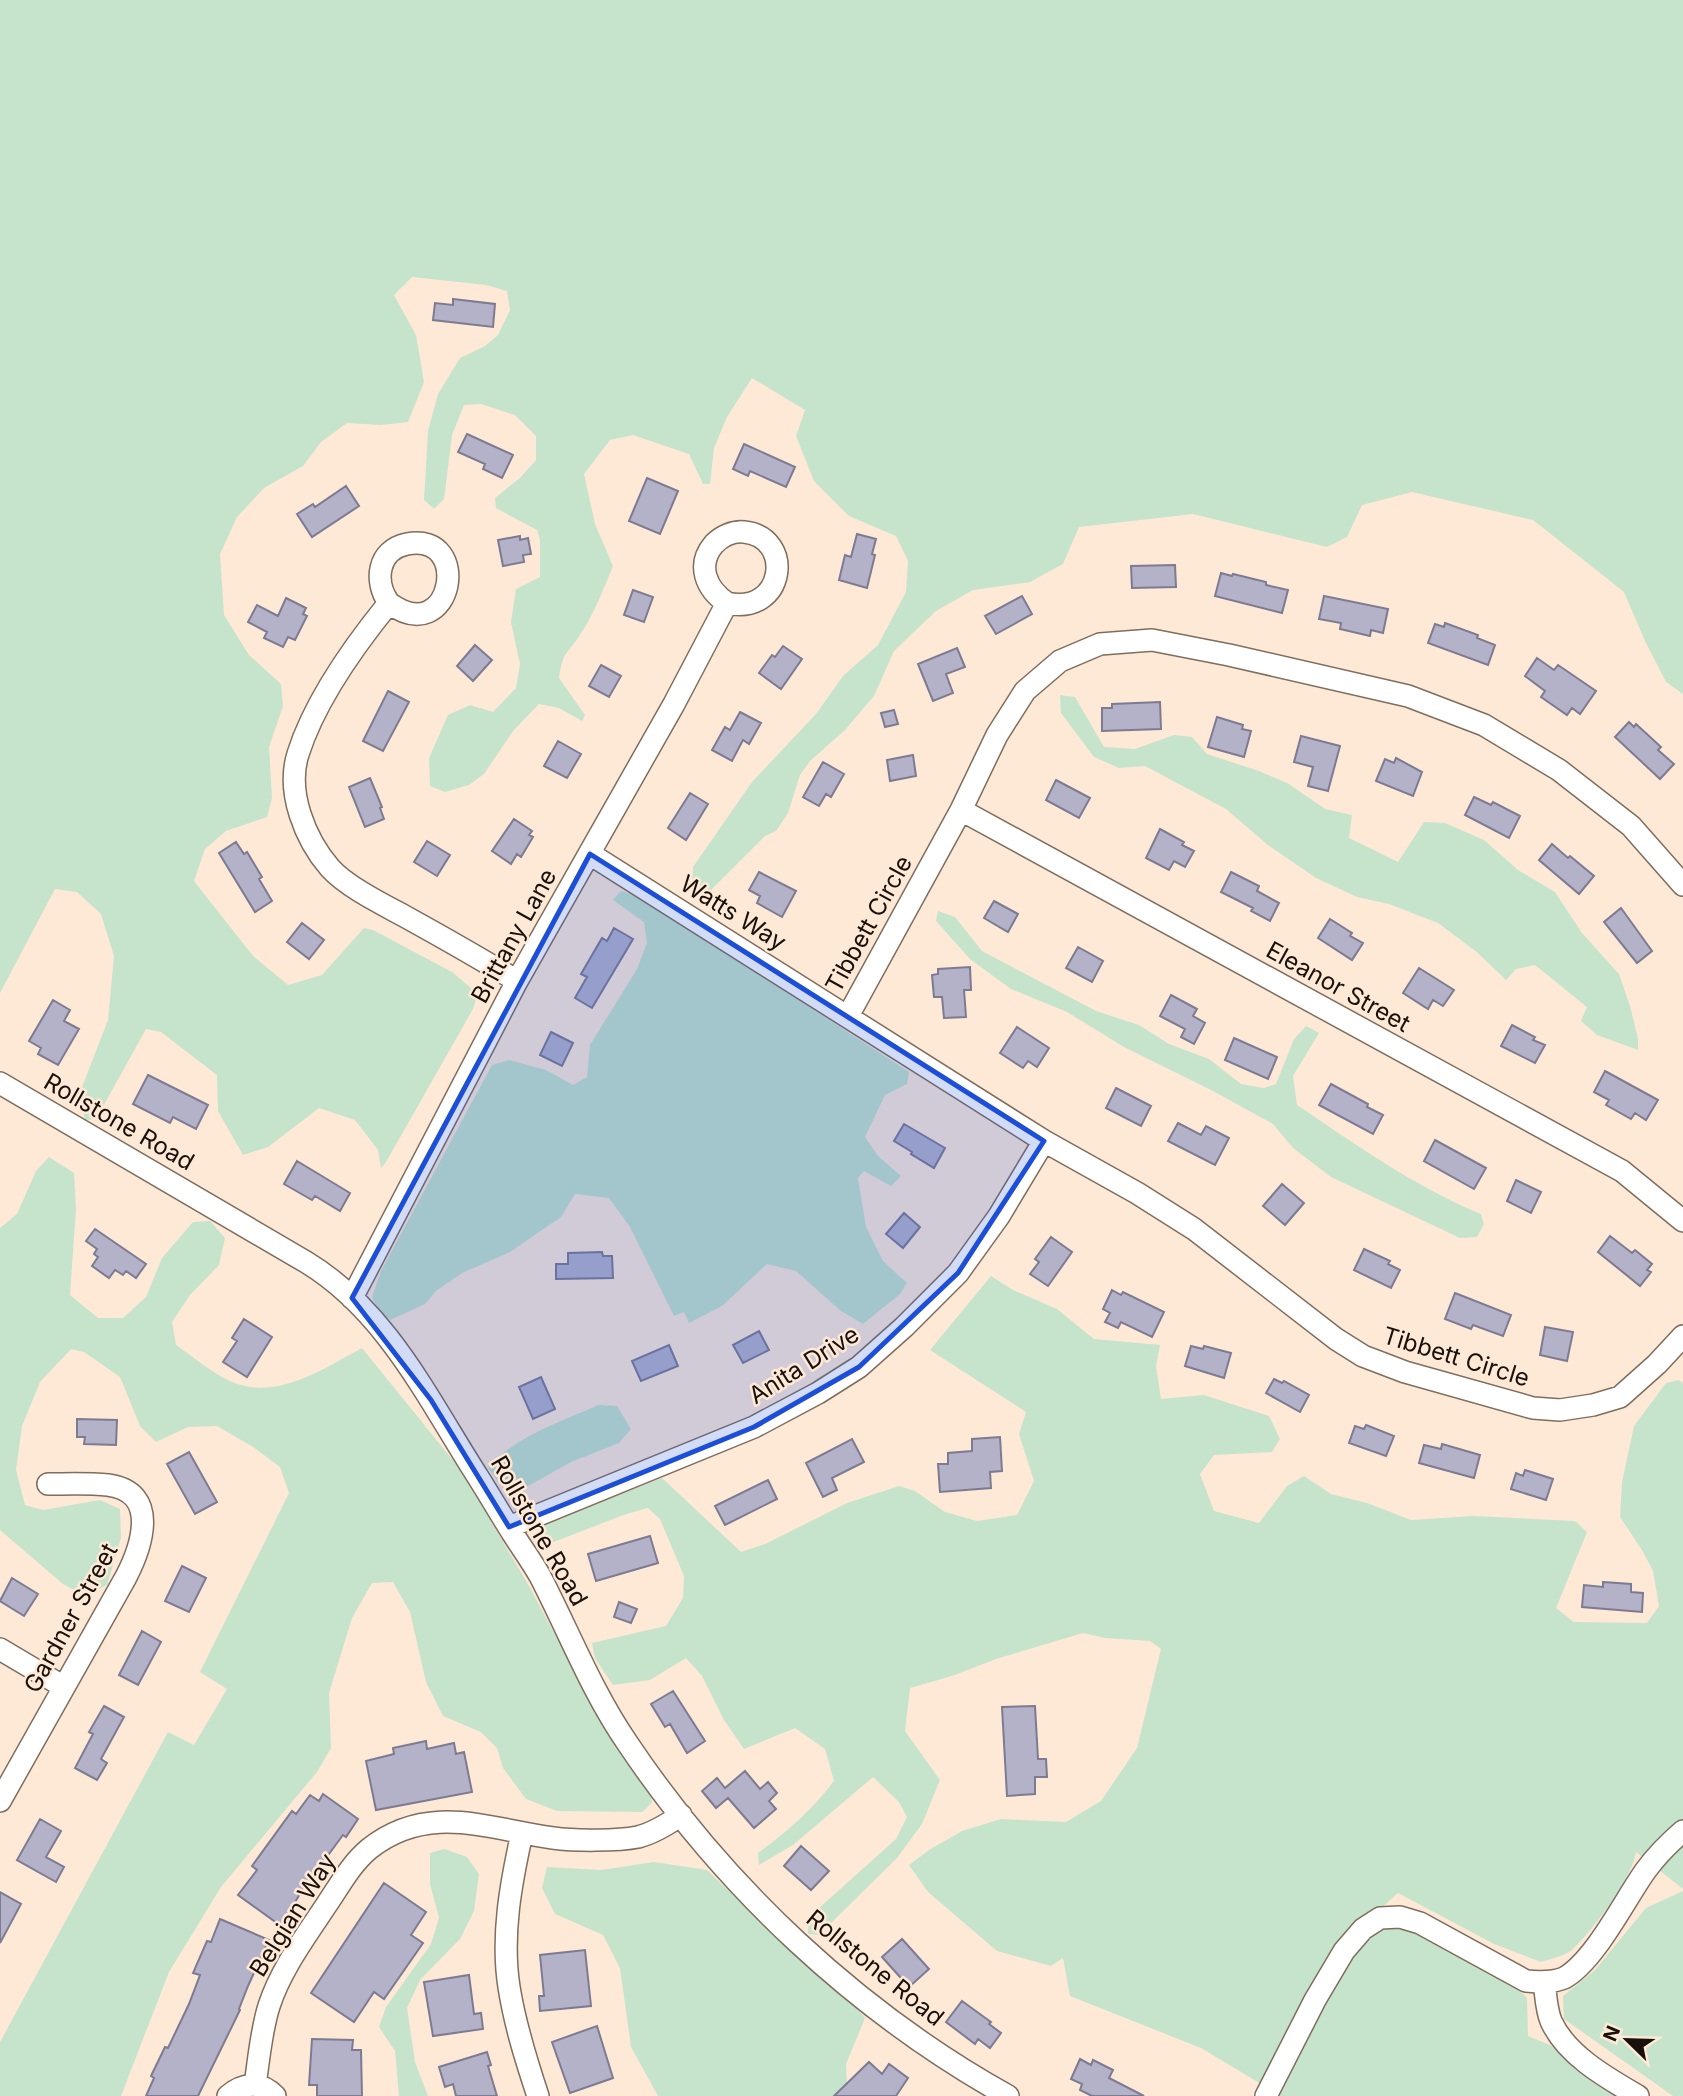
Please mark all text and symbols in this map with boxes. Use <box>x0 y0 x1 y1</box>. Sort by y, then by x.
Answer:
street label: Tibbett Circle <box>819 850 918 997</box>
street label: Brittany Lane <box>465 864 562 1008</box>
street label: Watts Way <box>675 869 792 956</box>
street label: Eleanor Street <box>1261 935 1415 1038</box>
street label: Rollstone Road <box>39 1067 200 1176</box>
street label: Anita Drive <box>743 1319 864 1410</box>
street label: Tibbett Circle <box>1379 1320 1533 1393</box>
street label: Rollstone Road <box>485 1450 594 1611</box>
street label: Gardner Street <box>18 1538 124 1698</box>
street label: Belgian Way <box>243 1848 342 1982</box>
street label: Rollstone Road <box>801 1903 950 2032</box>
north arrow <box>1592 2005 1662 2075</box>
text: N <box>1598 2022 1625 2045</box>

